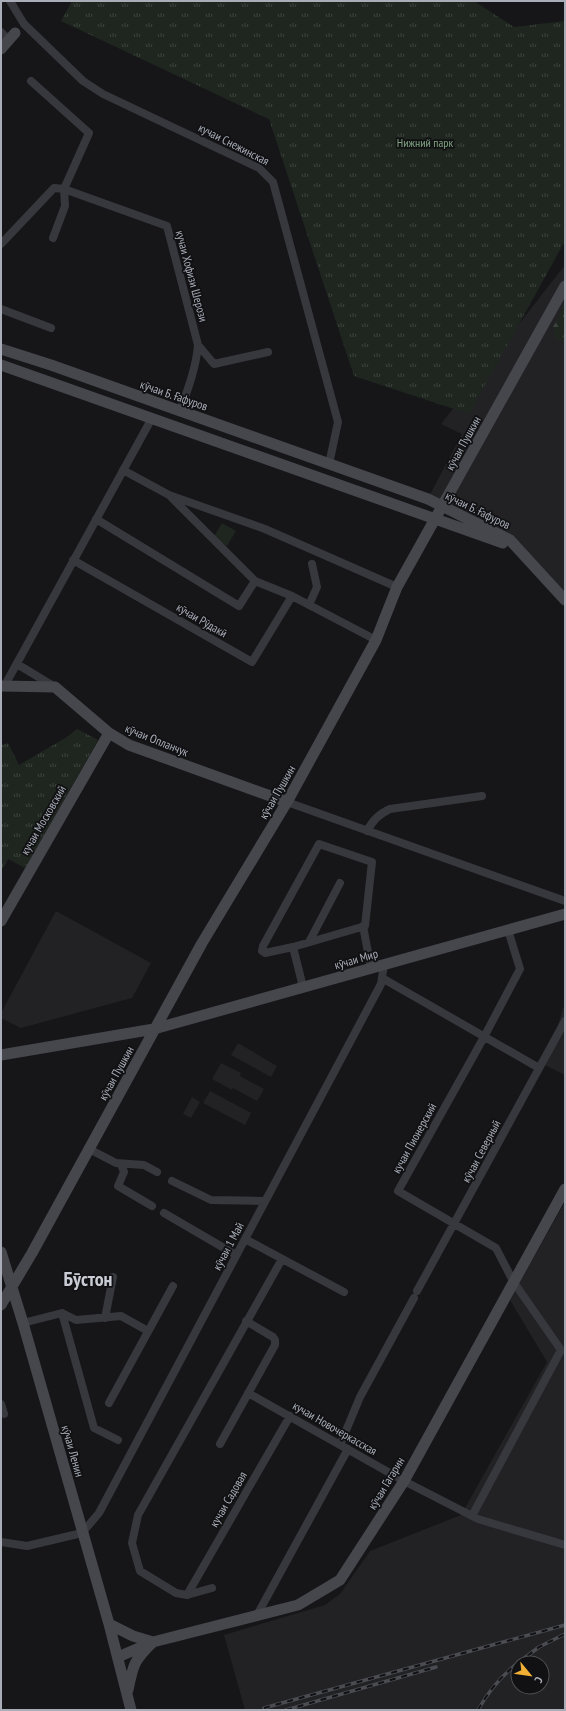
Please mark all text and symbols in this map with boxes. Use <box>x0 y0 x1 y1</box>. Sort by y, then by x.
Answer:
street label: кучаи Снежинская <box>196 120 272 168</box>
park label: Нижний парк <box>397 135 453 150</box>
street label: кучаи Хофизи Шерози <box>173 229 211 323</box>
street label: кӯчаи Б. Ғафуров <box>138 376 210 414</box>
street label: кӯчаи Пушкин <box>442 413 484 473</box>
street label: кӯчаи Б. Ғафуров <box>443 488 513 532</box>
street label: кӯчаи Рӯдакӣ <box>174 599 230 641</box>
street label: кӯчаи Опланчук <box>123 720 191 760</box>
street label: кӯчаи Пушкин <box>256 762 298 822</box>
street label: кучаи Московский <box>17 783 69 857</box>
street label: кӯчаи Мир <box>332 946 380 972</box>
street label: кӯчаи Пушкин <box>95 1043 137 1103</box>
street label: кучаи Пионерский <box>389 1100 439 1176</box>
street label: кӯчаи Северный <box>458 1117 504 1185</box>
street label: кӯчаи 1 Май <box>209 1219 247 1273</box>
district label: Бӯстон <box>64 1266 113 1292</box>
street label: кучаи Новочеркасская <box>290 1398 380 1458</box>
street label: кӯчаи Ленин <box>58 1423 88 1479</box>
street label: кӯчаи Гагарин <box>364 1454 408 1512</box>
street label: кучаи Садовая <box>206 1468 250 1529</box>
north arrow <box>510 1655 550 1695</box>
text: С <box>531 1674 546 1685</box>

